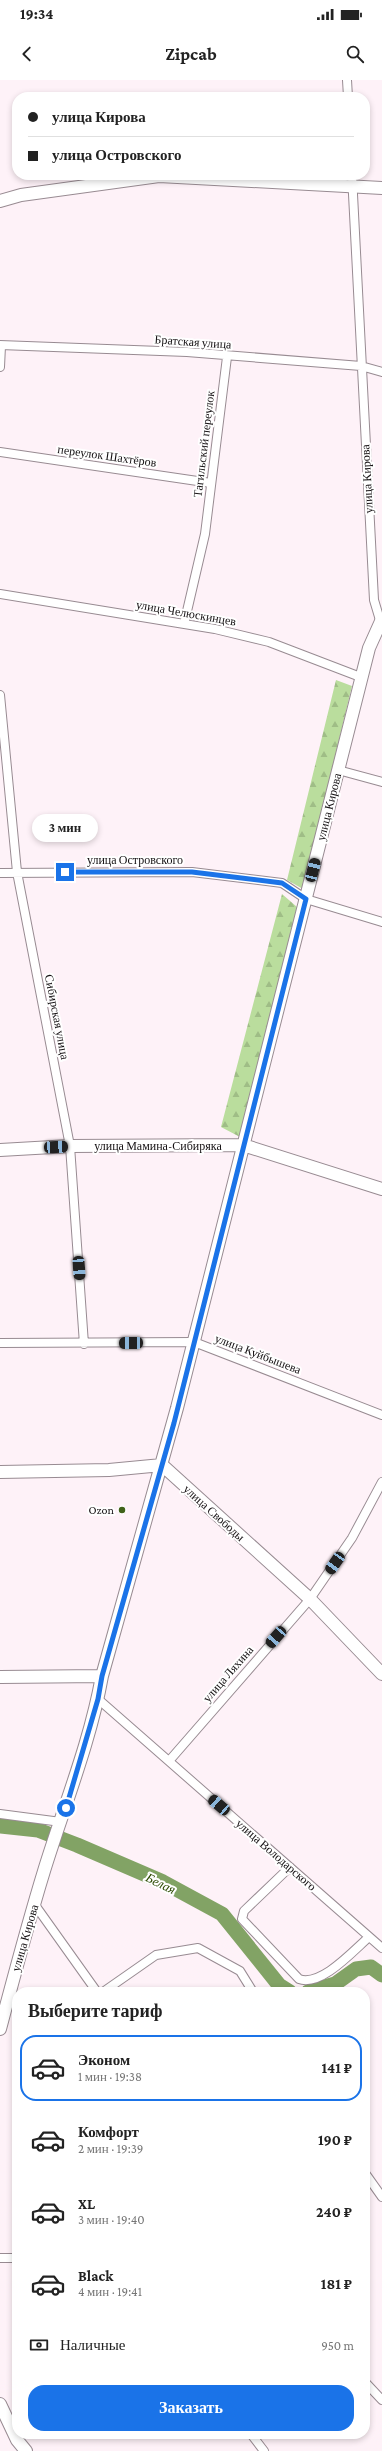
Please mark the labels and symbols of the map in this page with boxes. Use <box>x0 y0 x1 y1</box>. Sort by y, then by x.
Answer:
street label: Братская улица <box>154 332 233 352</box>
street label: Тагильский переулок <box>191 390 218 498</box>
street label: переулок Шахтёров <box>57 442 158 470</box>
street label: улица Кирова <box>358 443 376 514</box>
street label: улица Челюскинцев <box>135 597 237 629</box>
street label: улица Кирова <box>314 771 344 842</box>
callout: 3 мин <box>32 814 98 842</box>
street label: улица Островского <box>87 853 183 867</box>
car <box>304 857 322 883</box>
route end <box>56 863 74 881</box>
street label: Сибирская улица <box>42 973 72 1062</box>
street label: улица Мамина-Сибиряка <box>94 1139 222 1153</box>
car <box>44 1140 68 1154</box>
car <box>72 1256 86 1280</box>
street label: улица Куйбышева <box>213 1331 304 1377</box>
car <box>119 1337 143 1349</box>
street label: улица Свободы <box>181 1482 247 1544</box>
place label: Ozon <box>88 1503 115 1517</box>
marker: Ozon <box>117 1505 127 1515</box>
car <box>323 1550 347 1576</box>
car <box>264 1624 288 1650</box>
street label: улица Ляхина <box>200 1643 257 1705</box>
car <box>206 1793 232 1817</box>
route start <box>57 1799 75 1817</box>
street label: улица Володарского <box>233 1816 319 1894</box>
water label: Белая <box>142 1869 178 1897</box>
street label: улица Кирова <box>9 1902 41 1973</box>

